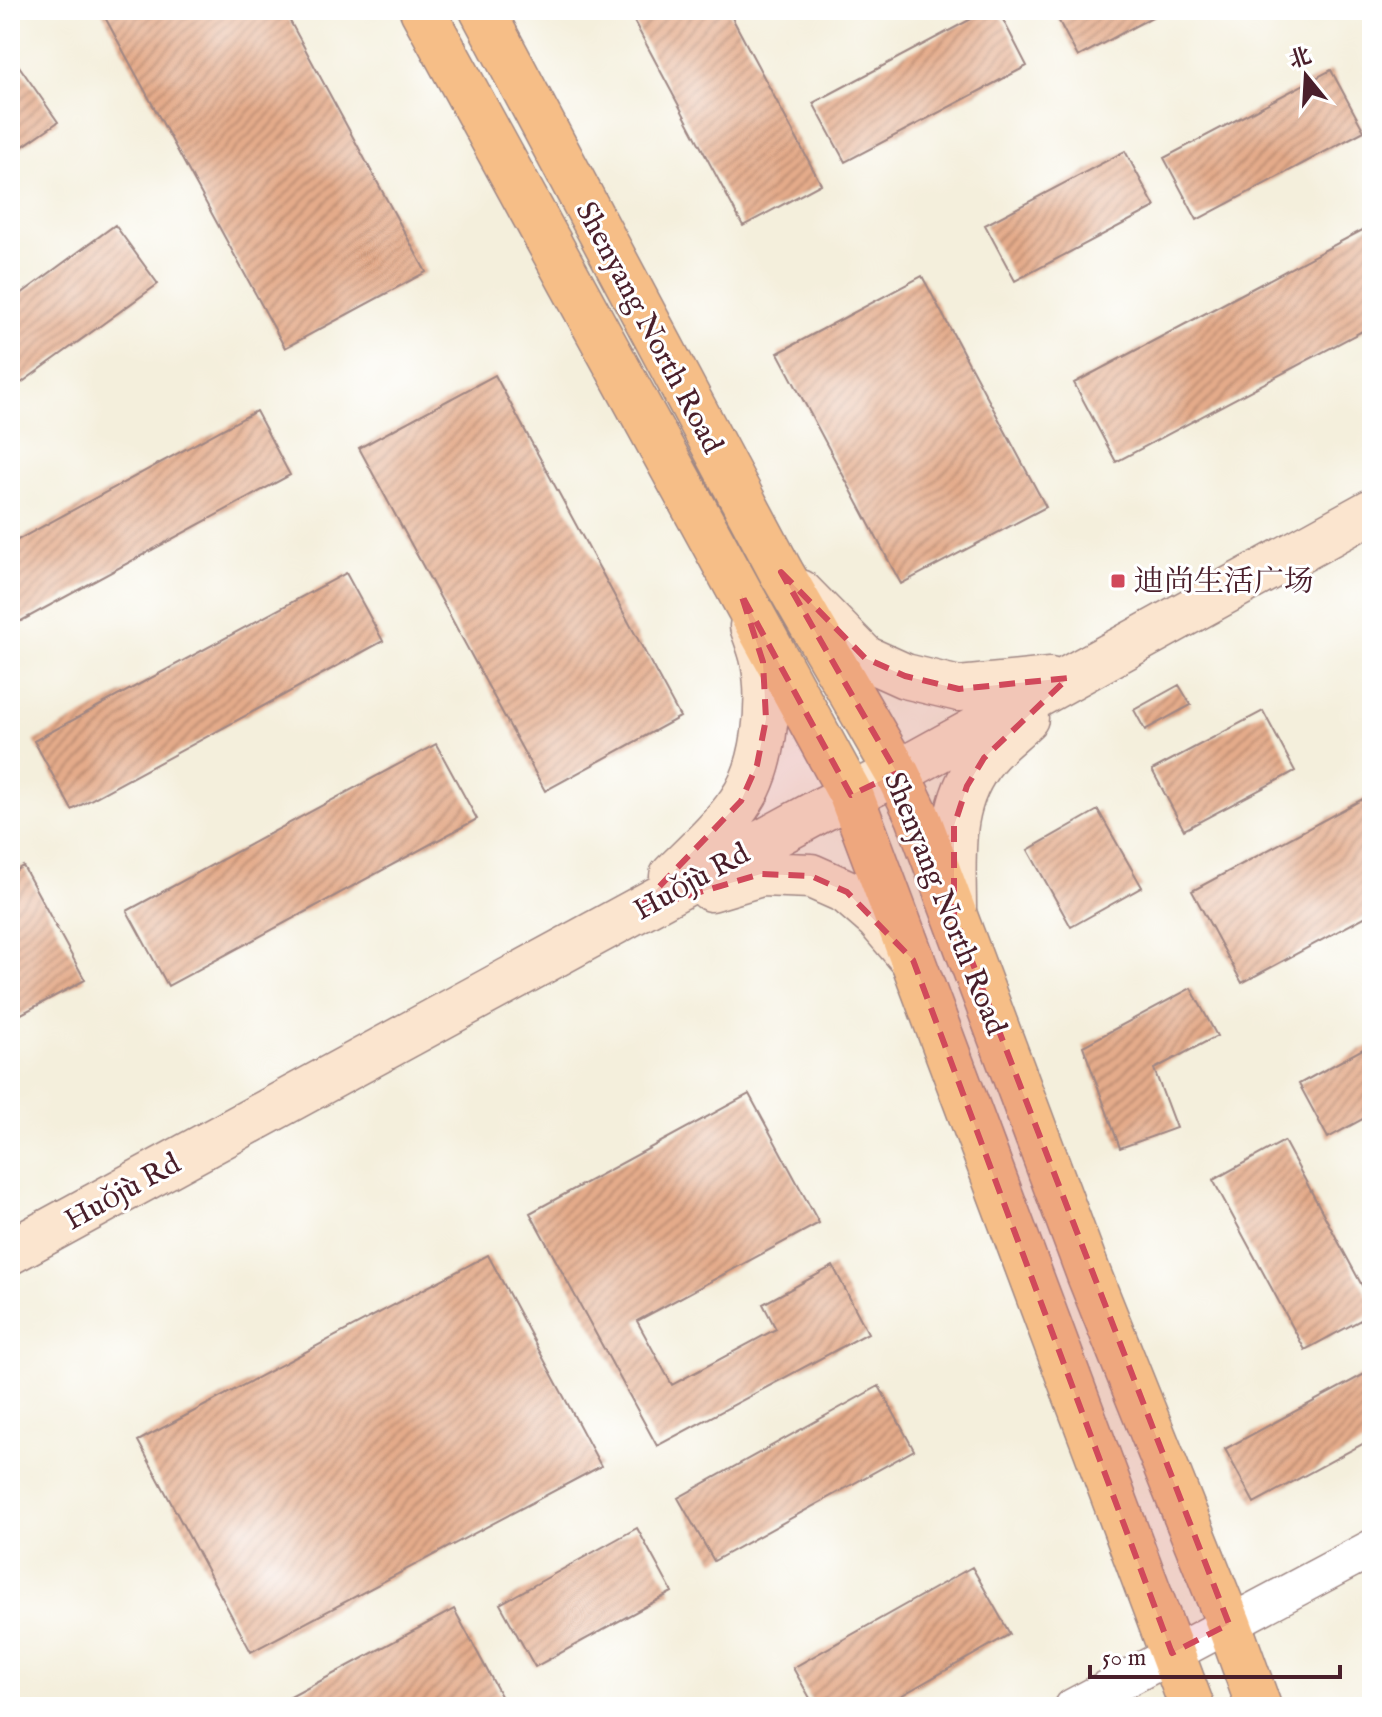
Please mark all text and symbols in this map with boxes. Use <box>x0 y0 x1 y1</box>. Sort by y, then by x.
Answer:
north arrow <box>1266 36 1346 116</box>
text: 北 <box>1286 42 1315 76</box>
street label: Shenyang North Road <box>566 195 731 461</box>
place label: 迪尚生活广场 <box>1134 564 1314 602</box>
marker: 迪尚生活广场 <box>1109 572 1127 590</box>
street label: Shenyang North Road <box>874 767 1015 1042</box>
street label: Huǒjù Rd <box>627 835 757 930</box>
street label: Huǒjù Rd <box>58 1145 188 1240</box>
scale bar <box>1090 1629 1340 1679</box>
text: 50 m <box>1102 1643 1146 1674</box>

